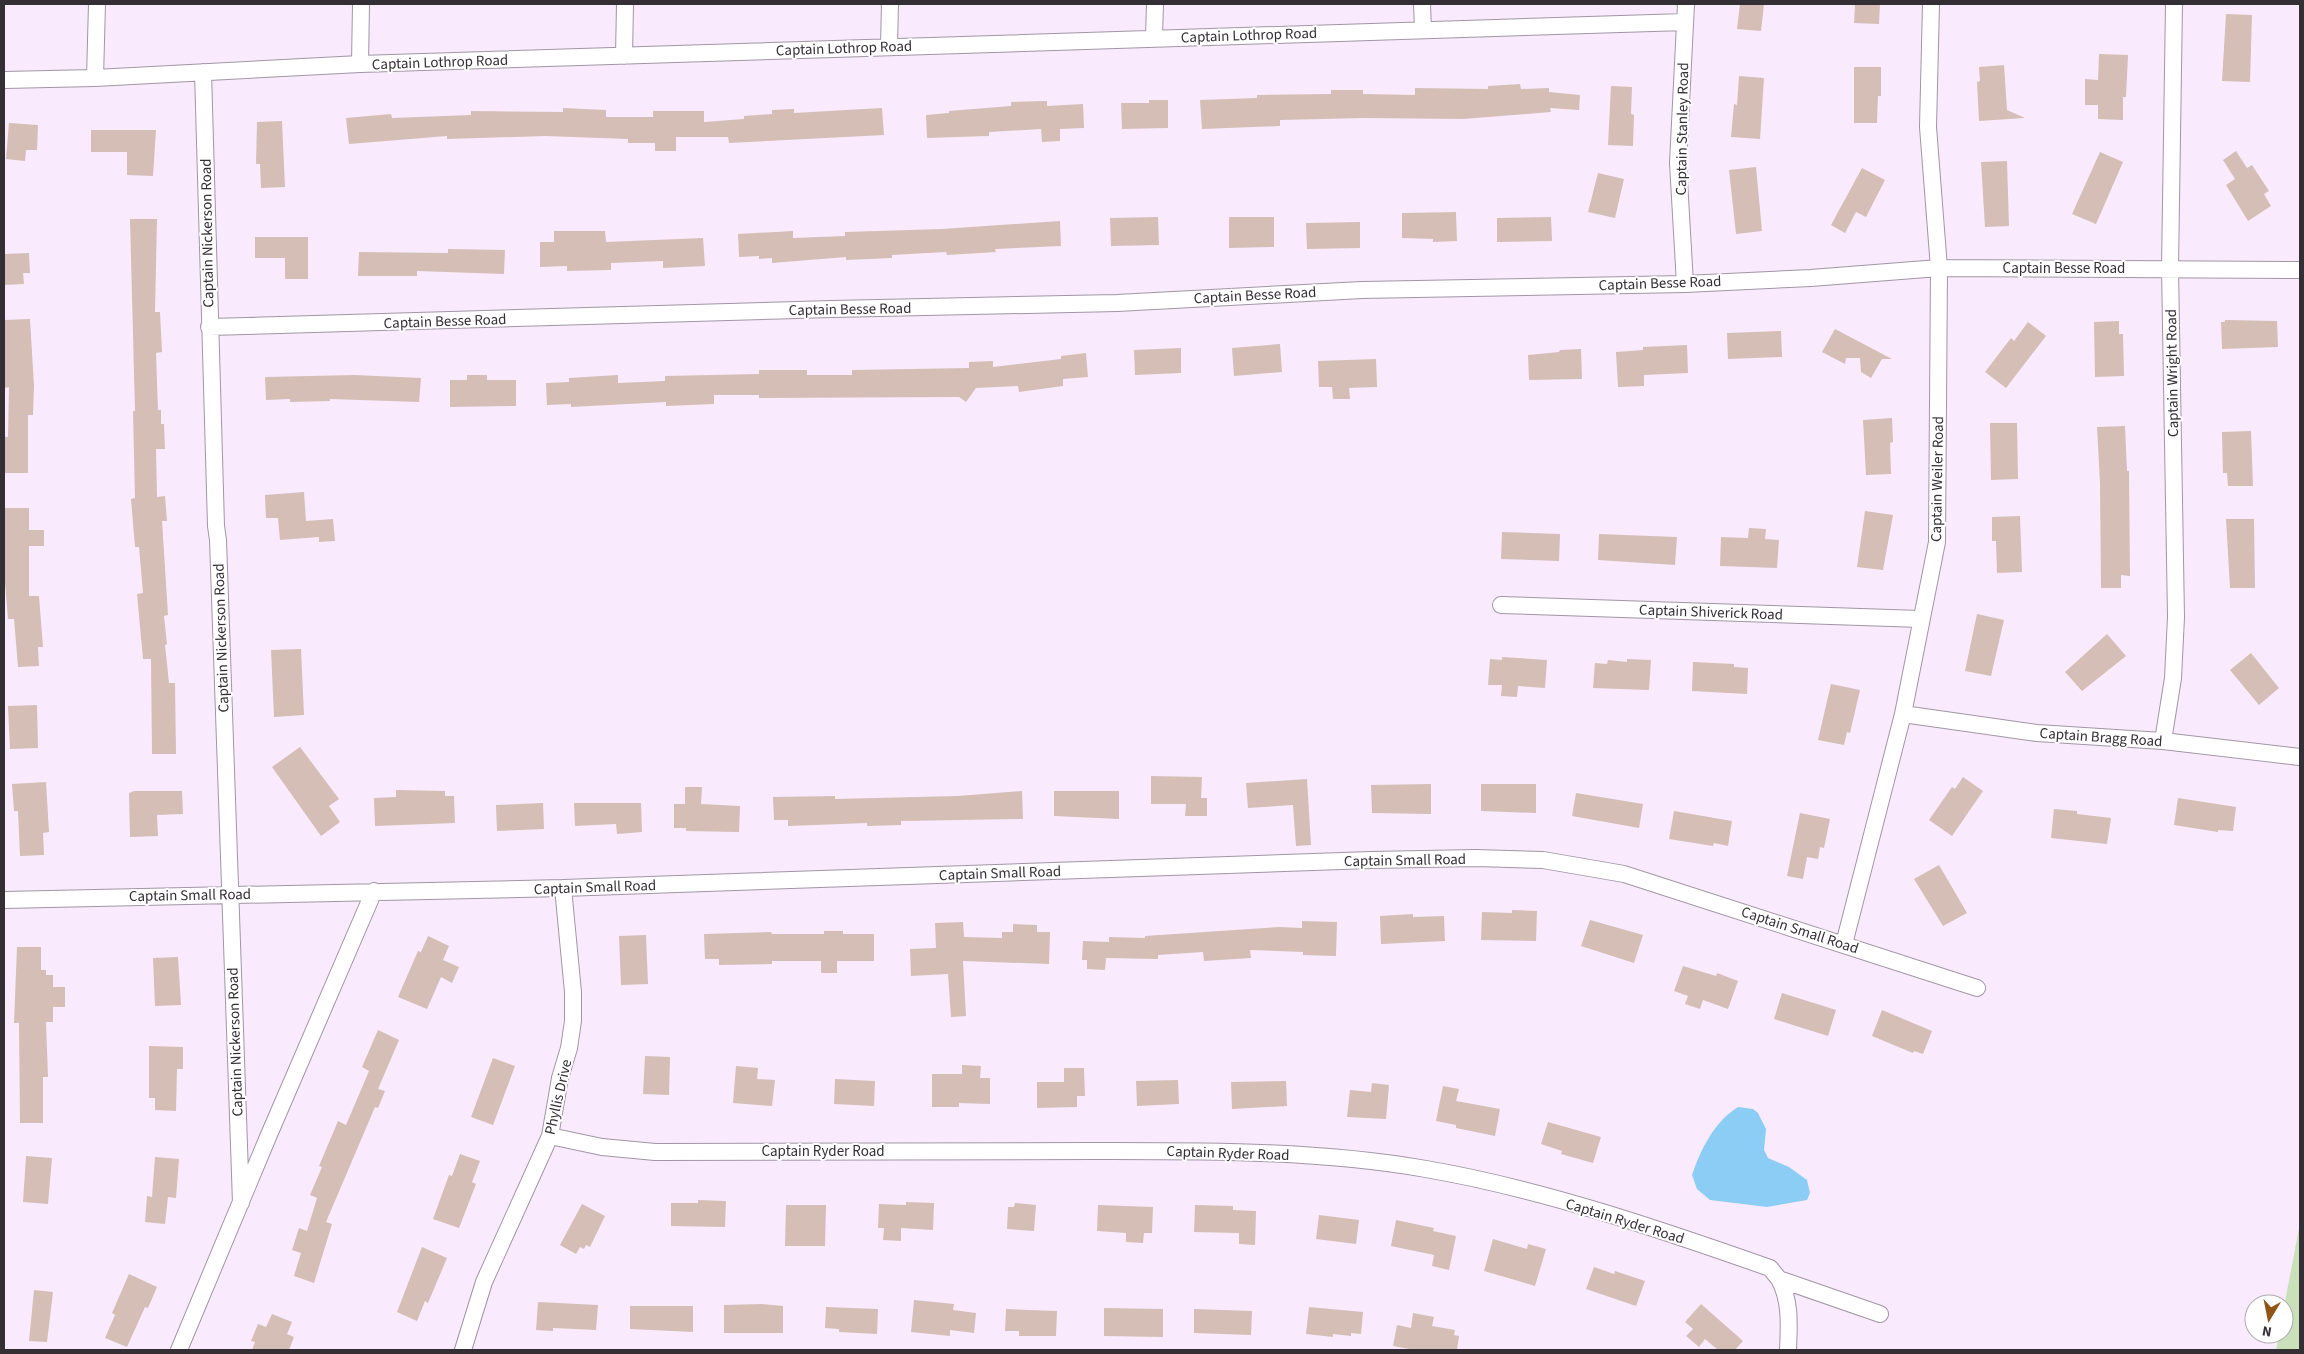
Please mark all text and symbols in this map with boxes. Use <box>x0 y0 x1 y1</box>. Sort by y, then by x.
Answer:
street label: Captain Lothrop Road <box>1181 23 1317 48</box>
street label: Captain Lothrop Road <box>776 36 912 61</box>
street label: Captain Lothrop Road <box>372 50 508 75</box>
street label: Captain Stanley Road <box>1671 62 1694 196</box>
street label: Captain Nickerson Road <box>196 158 219 308</box>
street label: Captain Besse Road <box>2003 258 2125 279</box>
street label: Captain Besse Road <box>1598 271 1722 296</box>
street label: Captain Besse Road <box>1193 282 1317 309</box>
street label: Captain Besse Road <box>788 298 912 321</box>
street label: Captain Besse Road <box>383 309 507 334</box>
street label: Captain Wright Road <box>2161 309 2184 437</box>
street label: Captain Weiler Road <box>1926 416 1949 542</box>
street label: Captain Nickerson Road <box>208 563 235 713</box>
street label: Captain Shiverick Road <box>1639 599 1783 626</box>
street label: Captain Bragg Road <box>2039 723 2163 752</box>
street label: Captain Small Road <box>1344 849 1466 872</box>
street label: Captain Small Road <box>939 861 1061 886</box>
street label: Captain Small Road <box>534 875 656 900</box>
street label: Captain Small Road <box>129 884 251 907</box>
street label: Captain Small Road <box>1738 902 1861 959</box>
street label: Captain Nickerson Road <box>222 967 249 1117</box>
street label: Phyllis Drive <box>540 1057 577 1137</box>
street label: Captain Ryder Road <box>761 1141 885 1162</box>
street label: Captain Ryder Road <box>1166 1141 1290 1166</box>
street label: Captain Ryder Road <box>1563 1193 1687 1250</box>
north arrow <box>2244 1294 2294 1344</box>
text: N <box>2261 1320 2273 1341</box>

